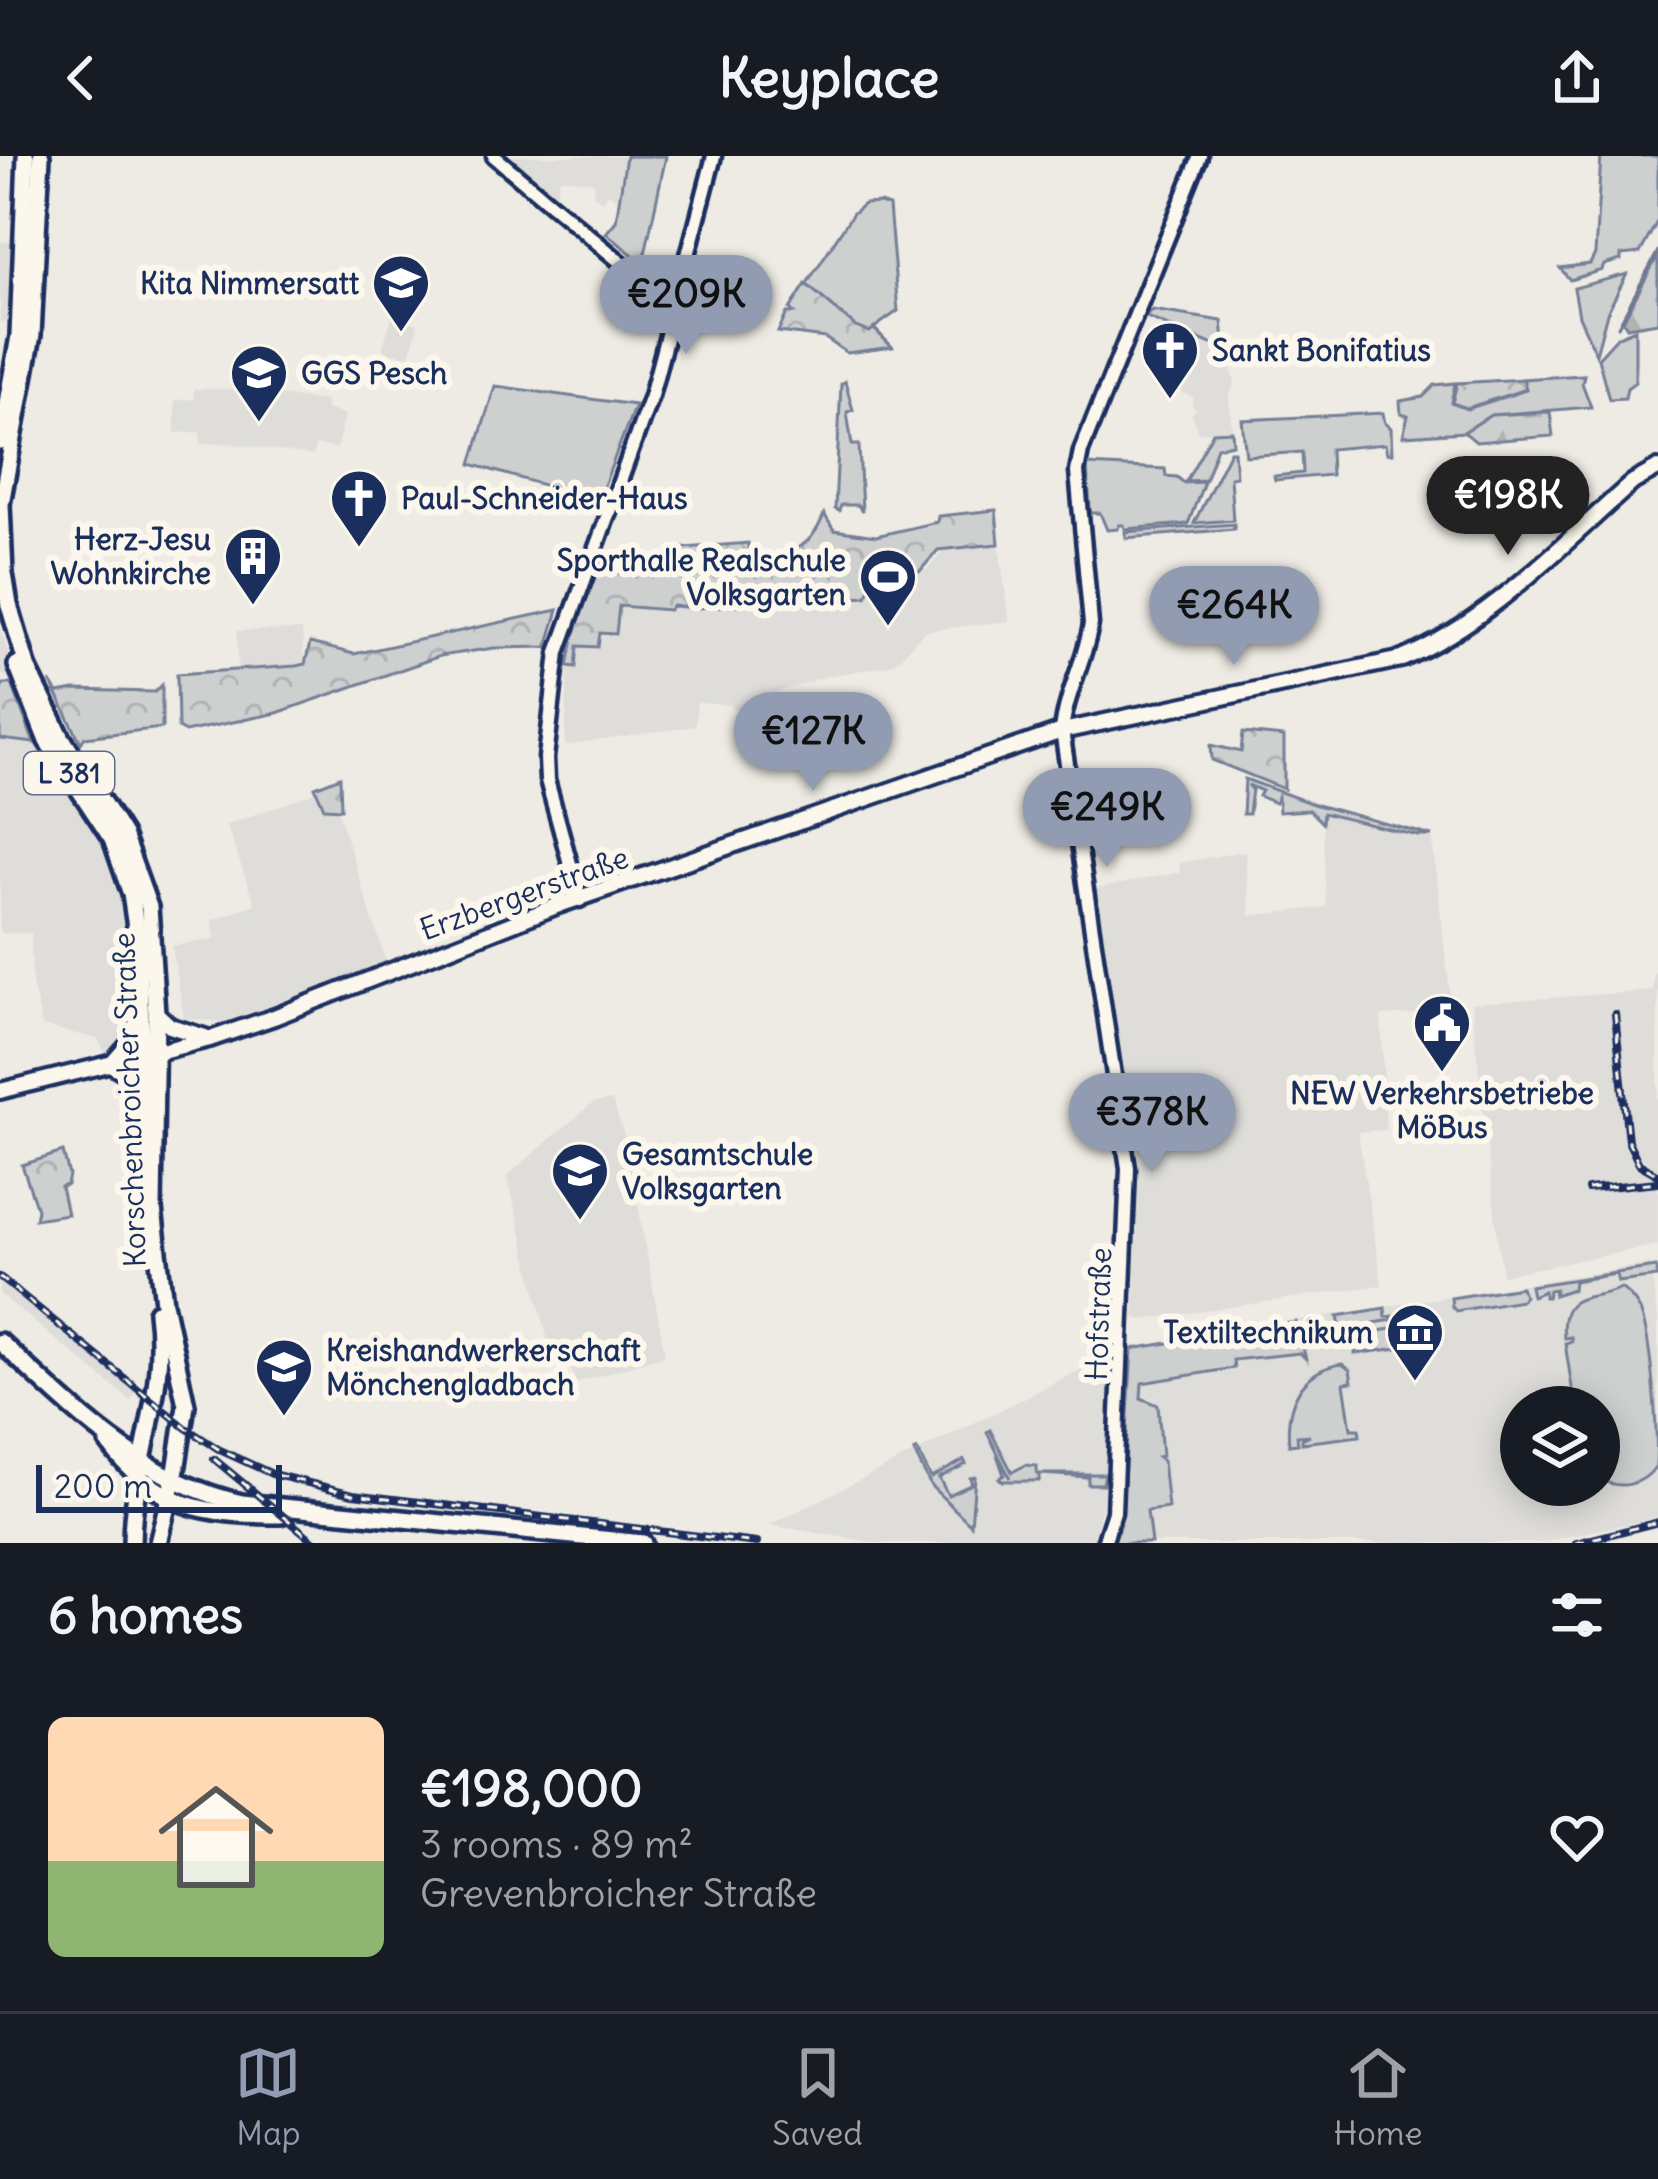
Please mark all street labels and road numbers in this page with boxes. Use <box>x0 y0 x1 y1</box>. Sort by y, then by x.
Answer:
road number: L 381 <box>24 752 114 794</box>
street label: Erzbergerstraße <box>415 838 633 948</box>
street label: Korschenbroicher Straße <box>104 932 154 1268</box>
street label: Hofstraße <box>1077 1247 1119 1381</box>

